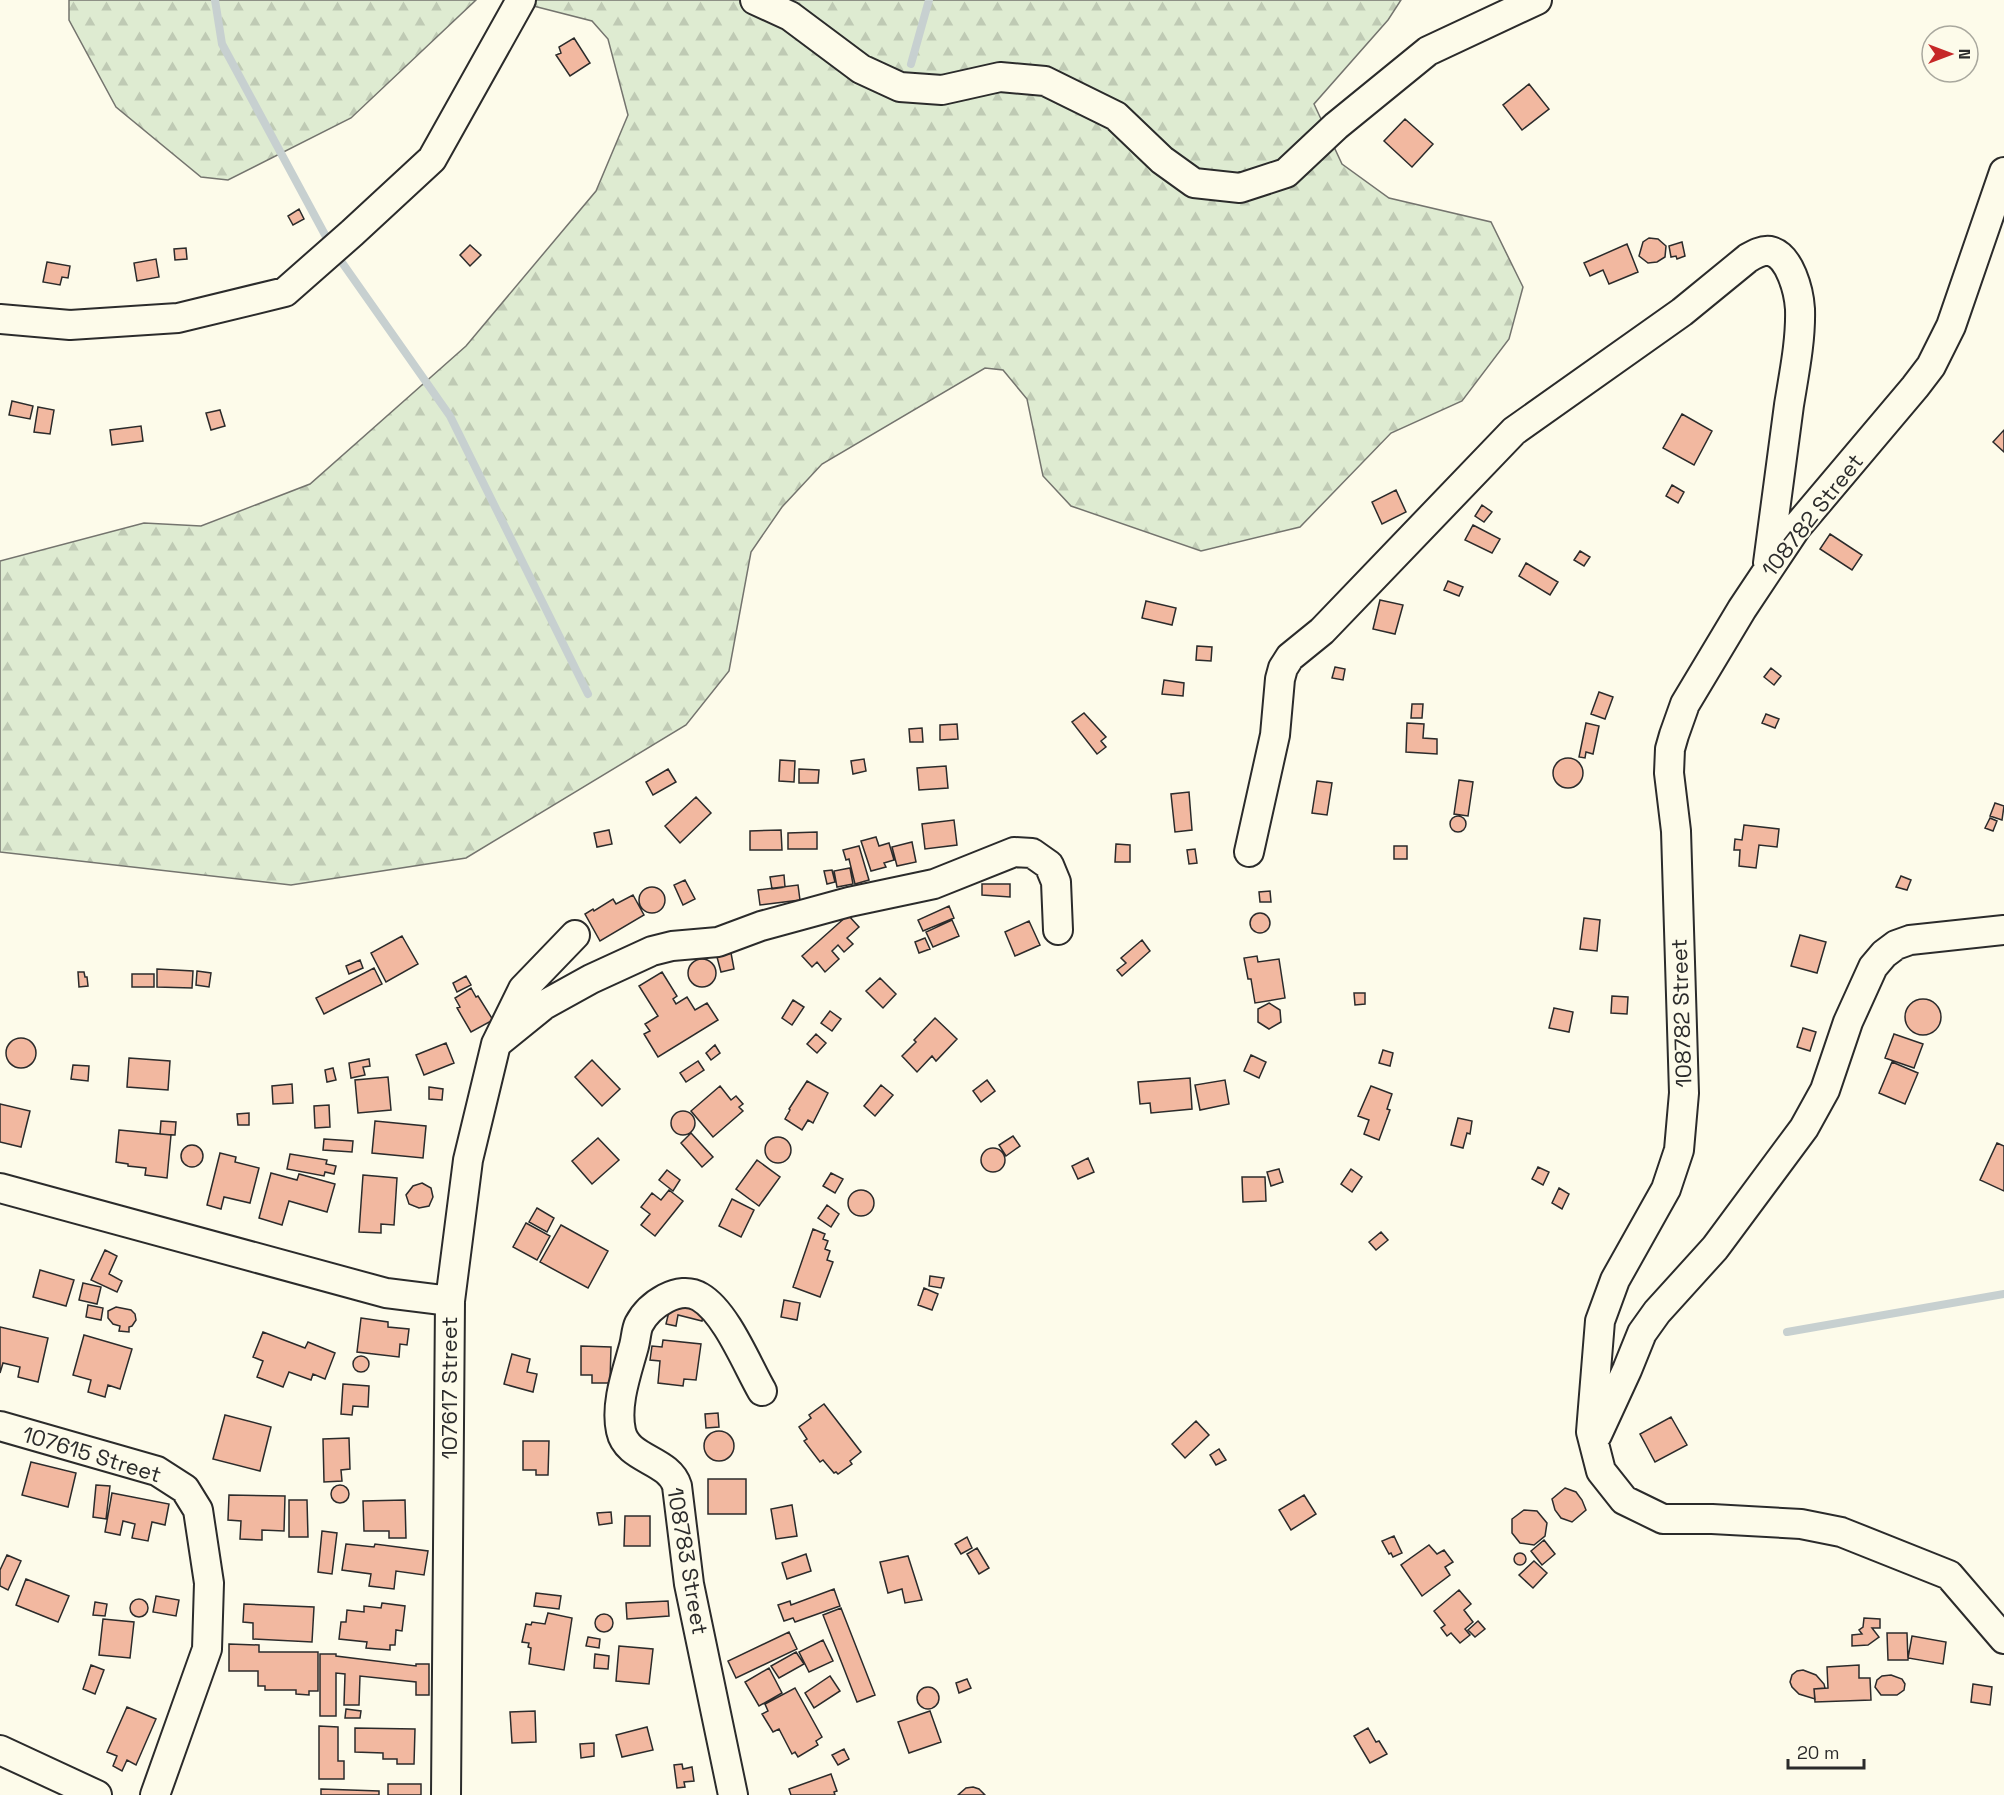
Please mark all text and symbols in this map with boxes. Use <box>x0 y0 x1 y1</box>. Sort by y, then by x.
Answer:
north arrow <box>1920 24 1980 84</box>
text: N <box>1954 49 1975 59</box>
street label: 108782 Street <box>1755 448 1869 582</box>
street label: 108782 Street <box>1664 938 1698 1088</box>
street label: 107617 Street <box>435 1316 463 1460</box>
street label: 107615 Street <box>19 1420 165 1488</box>
street label: 108783 Street <box>661 1485 715 1637</box>
scale bar <box>1788 1732 1864 1770</box>
text: 20 m <box>1797 1741 1840 1764</box>

